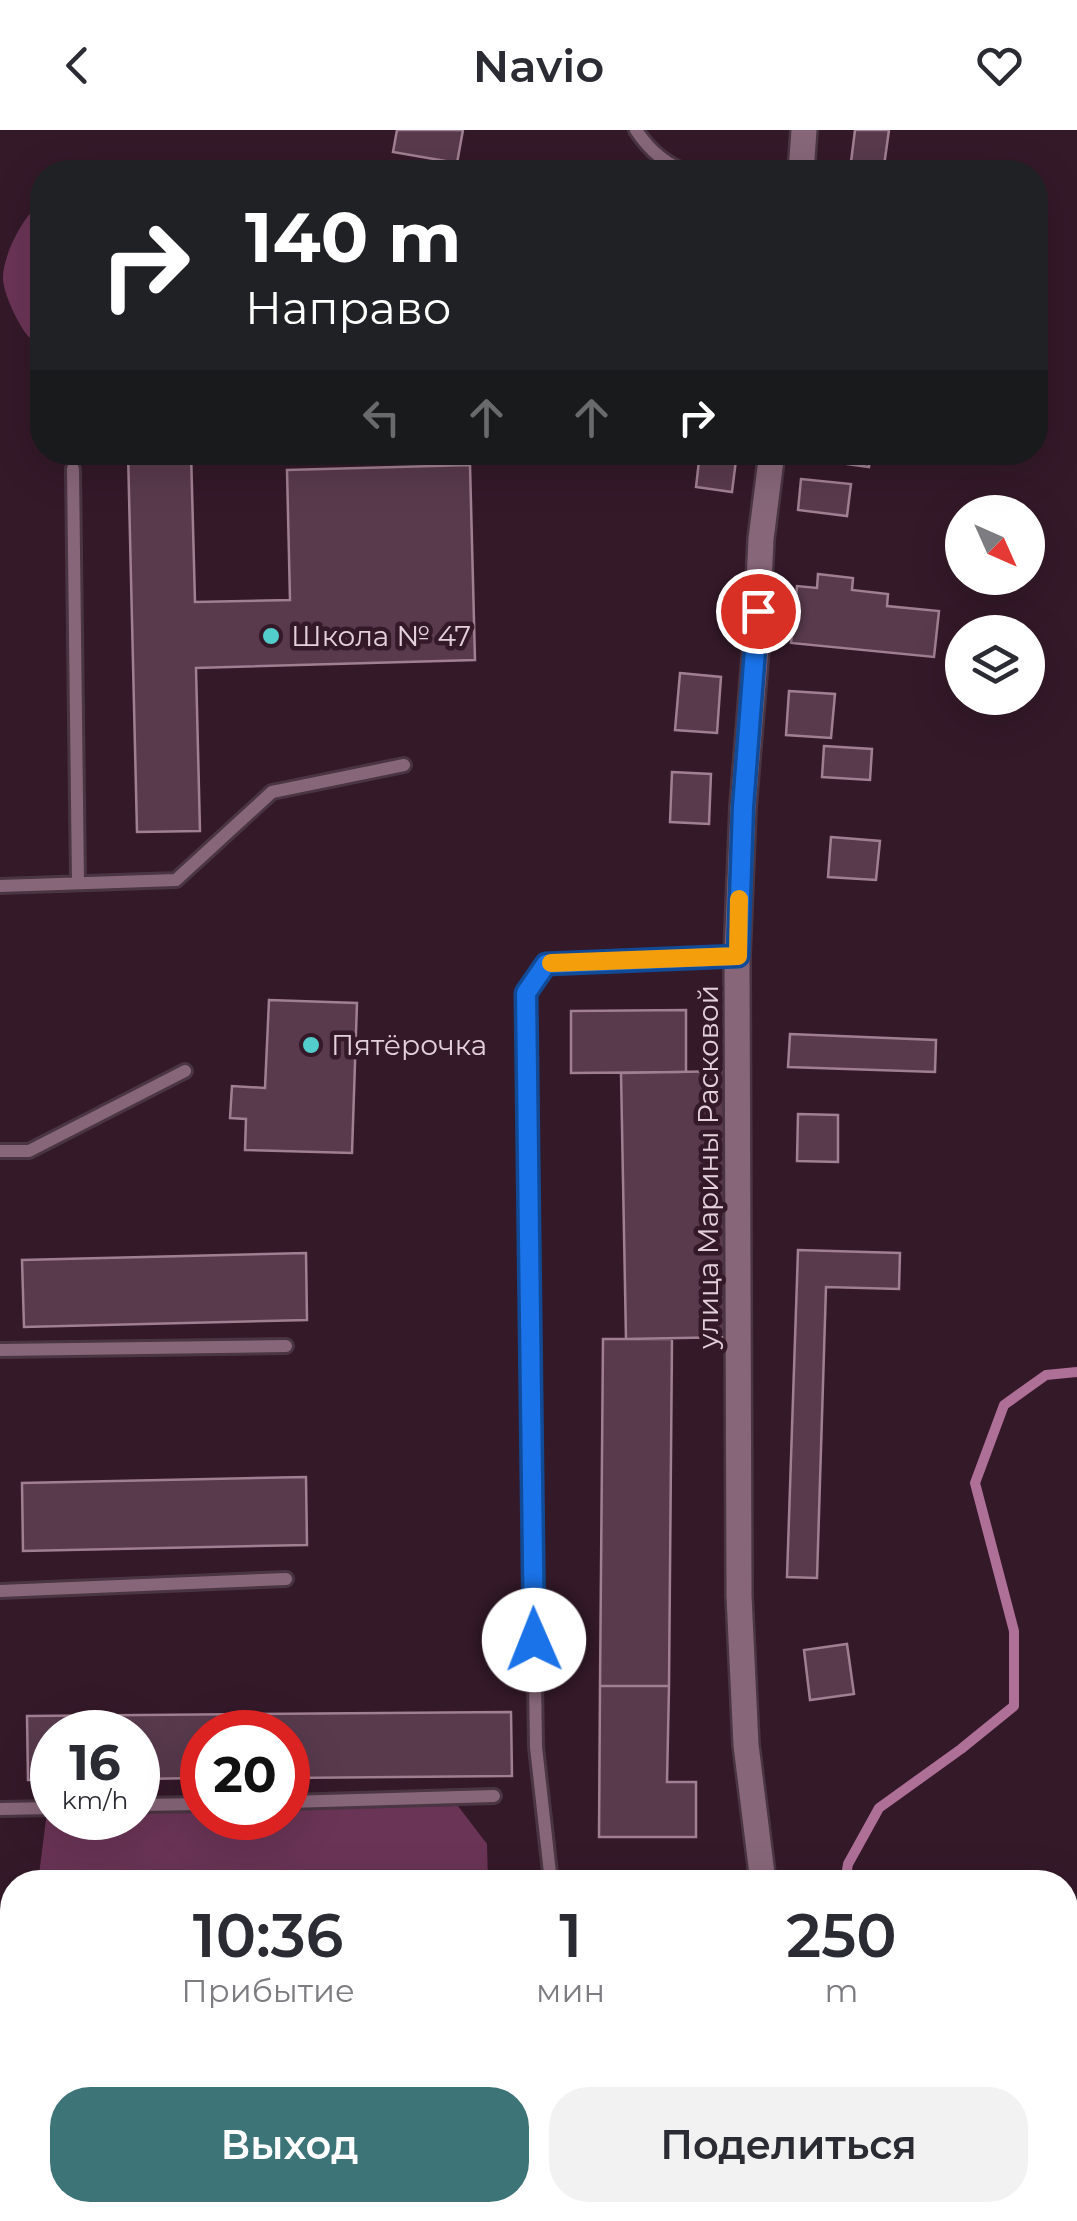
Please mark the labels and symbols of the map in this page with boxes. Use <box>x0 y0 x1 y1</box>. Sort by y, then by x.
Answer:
north arrow <box>945 495 1045 595</box>
pin <box>716 569 801 654</box>
place label: Школа № 47 <box>291 619 471 653</box>
marker: Школа № 47 <box>260 625 282 647</box>
street label: улица Марины Расковой <box>691 985 725 1350</box>
place label: Пятёрочка <box>331 1028 487 1062</box>
marker: Пятёрочка <box>300 1034 322 1056</box>
position arrow <box>482 1588 586 1692</box>
speed limit sign: 20 <box>180 1710 310 1840</box>

